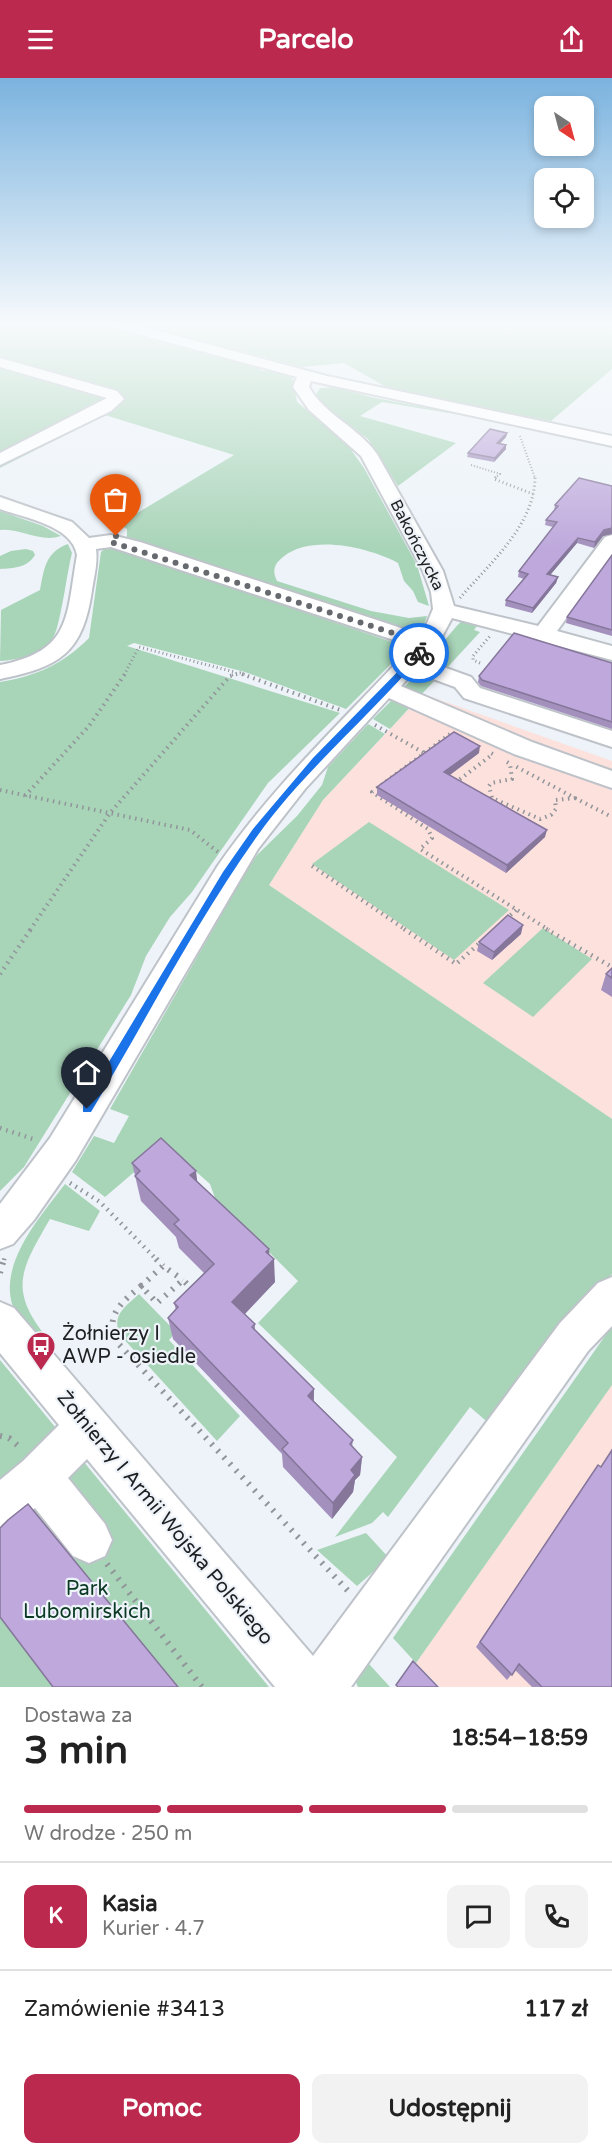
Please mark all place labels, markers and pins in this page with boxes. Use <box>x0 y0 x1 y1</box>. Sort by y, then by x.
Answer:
pin <box>90 474 141 536</box>
pin <box>61 1047 112 1109</box>
place label: Żołnierzy I AWP - osiedle <box>62 1322 196 1369</box>
bus stop icon: Żołnierzy I AWP - osiedle <box>25 1330 57 1372</box>

